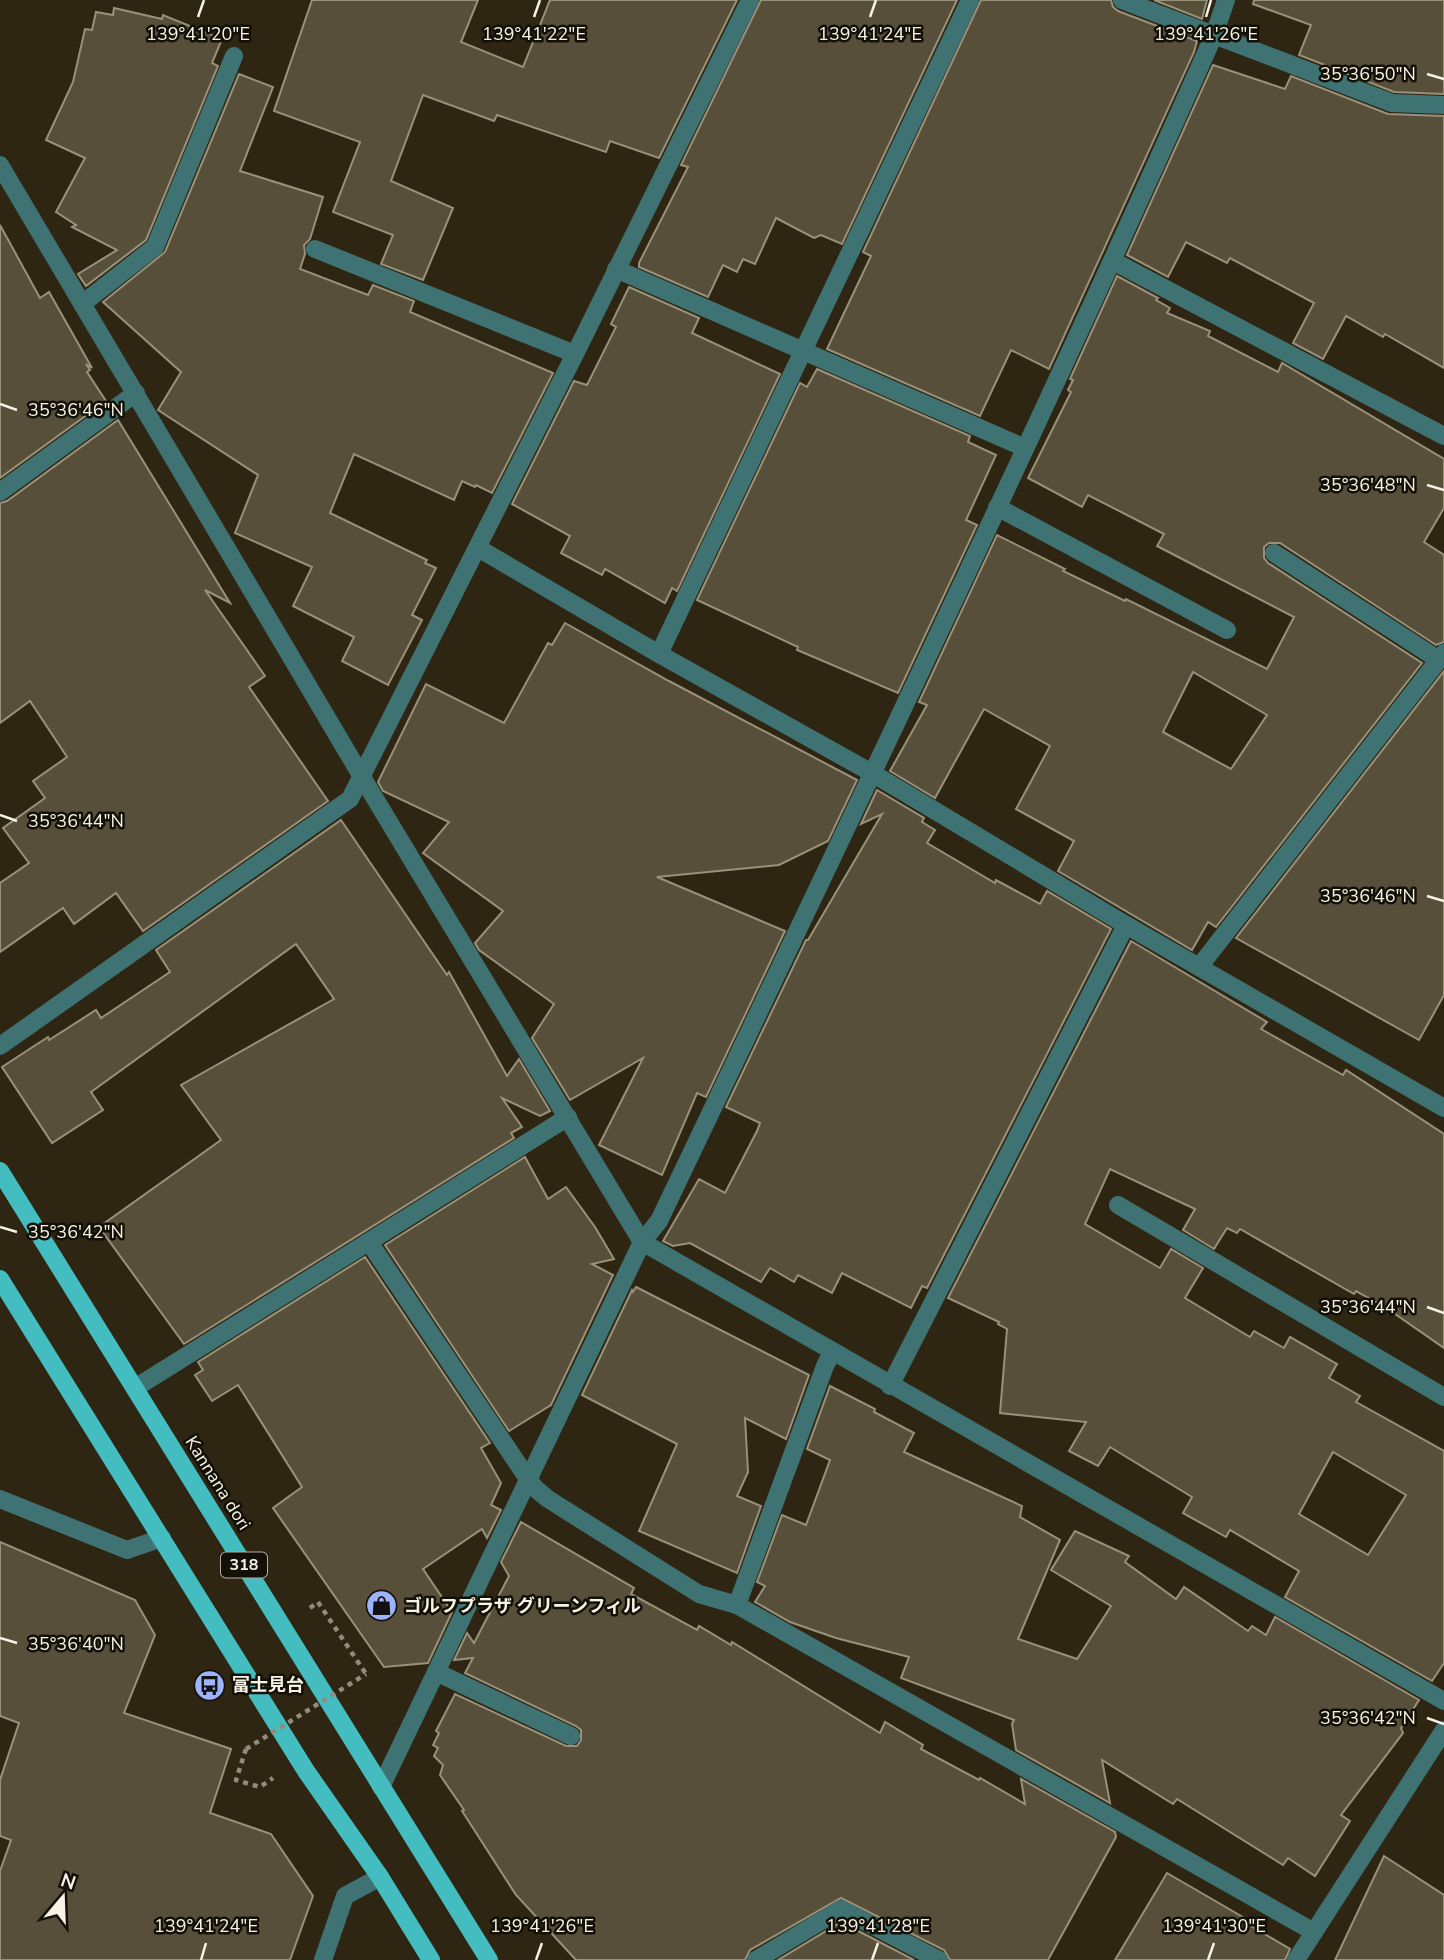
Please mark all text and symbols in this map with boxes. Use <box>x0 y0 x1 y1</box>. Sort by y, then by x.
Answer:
text: 139°41'20"E <box>146 22 250 46</box>
text: 139°41'22"E <box>482 22 586 46</box>
text: 139°41'24"E <box>818 22 922 46</box>
text: 139°41'26"E <box>1154 22 1258 46</box>
text: 35°36'50"N <box>1320 62 1416 86</box>
text: 35°36'46"N <box>28 398 124 422</box>
text: 35°36'48"N <box>1320 473 1416 497</box>
text: 35°36'44"N <box>28 809 124 833</box>
text: 35°36'46"N <box>1320 884 1416 908</box>
text: 35°36'42"N <box>28 1220 124 1244</box>
text: 35°36'44"N <box>1320 1295 1416 1319</box>
street label: Kannana dori <box>180 1432 256 1534</box>
road number: 318 <box>221 1553 267 1578</box>
shop icon: ゴルフプラザ グリーンフィル <box>364 1589 398 1623</box>
place label: ゴルフプラザ グリーンフィル <box>404 1594 641 1618</box>
text: 35°36'40"N <box>28 1632 124 1656</box>
bus stop icon: 富士見台 <box>192 1668 226 1702</box>
place label: 富士見台 <box>232 1673 304 1697</box>
text: 35°36'42"N <box>1320 1706 1416 1730</box>
north arrow <box>28 1862 98 1932</box>
text: N <box>57 1867 79 1896</box>
text: 139°41'24"E <box>154 1914 258 1938</box>
text: 139°41'26"E <box>490 1914 594 1938</box>
text: 139°41'28"E <box>826 1914 930 1938</box>
text: 139°41'30"E <box>1162 1914 1266 1938</box>

